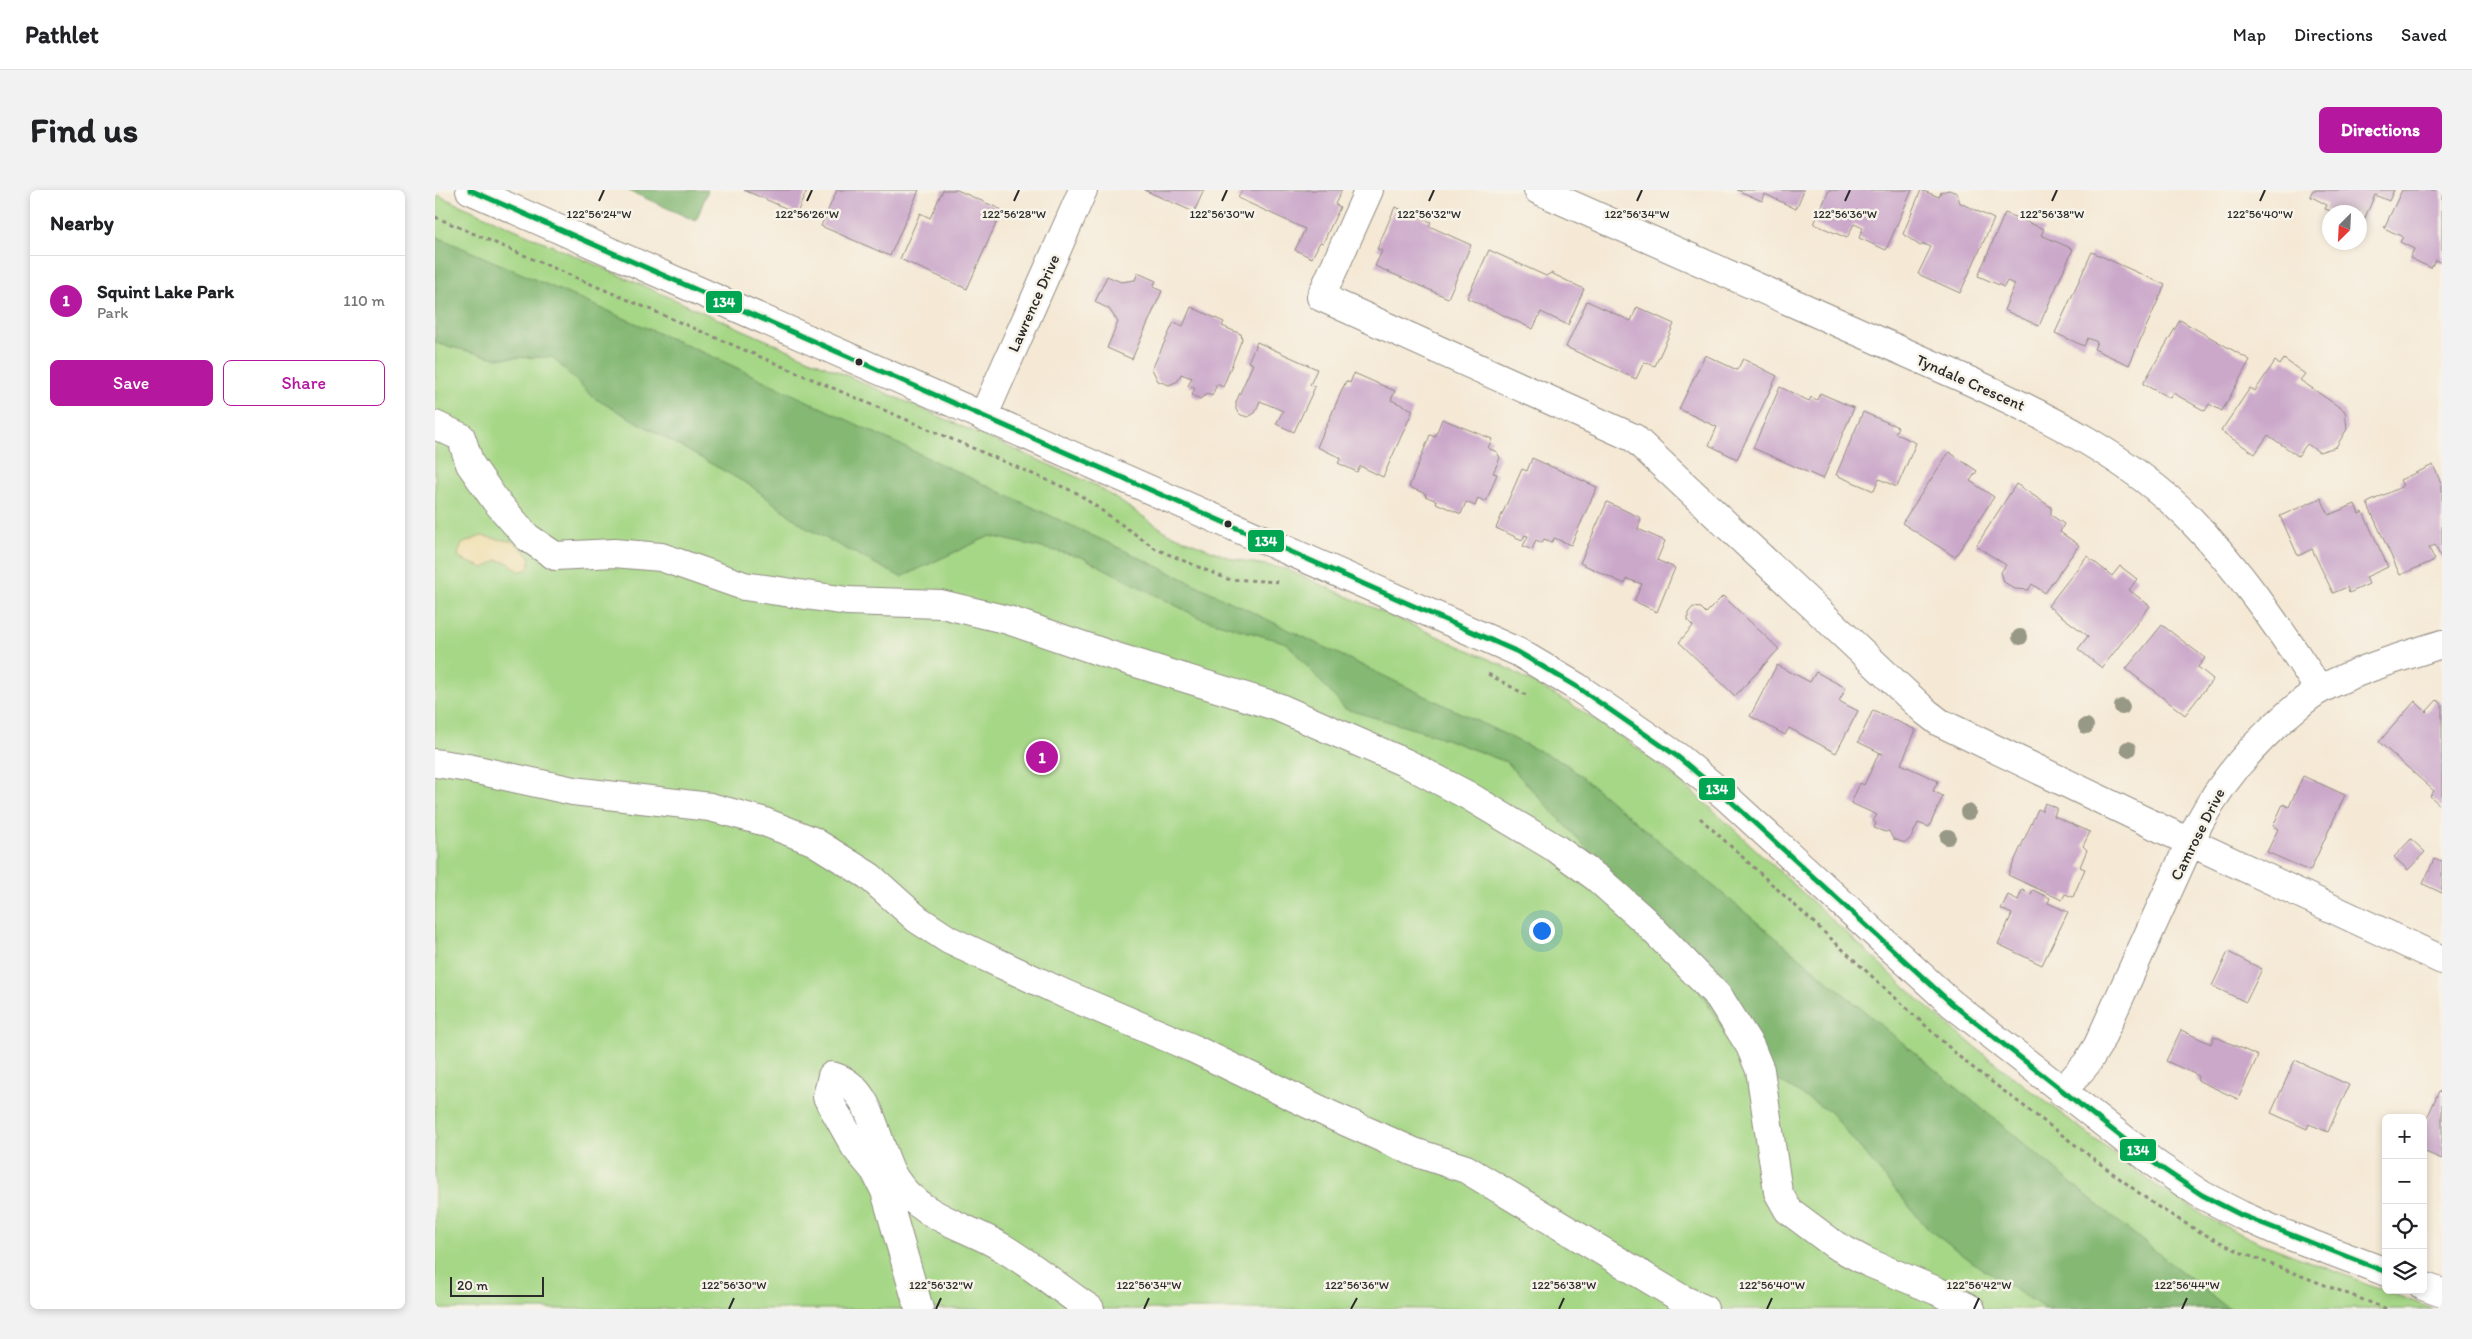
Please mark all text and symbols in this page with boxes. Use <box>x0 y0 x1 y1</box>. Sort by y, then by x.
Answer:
text: Pathlet <box>25 20 99 49</box>
text: Map <box>2233 24 2266 46</box>
text: Directions <box>2294 24 2373 46</box>
text: Saved <box>2401 24 2447 46</box>
button: Directions <box>2319 107 2442 153</box>
text: Find us <box>30 109 138 151</box>
north arrow <box>2322 205 2367 250</box>
text: 122°56'24"W <box>567 207 631 221</box>
text: 122°56'26"W <box>775 207 839 221</box>
text: 122°56'28"W <box>982 207 1046 221</box>
text: 122°56'30"W <box>1189 207 1255 221</box>
text: 122°56'32"W <box>1397 207 1461 221</box>
text: 122°56'34"W <box>1604 207 1670 221</box>
text: 122°56'36"W <box>1813 207 1877 221</box>
text: 122°56'38"W <box>2020 207 2084 221</box>
text: 122°56'40"W <box>2227 207 2293 221</box>
text: Nearby <box>50 210 114 235</box>
street label: Lawrence Drive <box>1004 252 1063 355</box>
text: Squint Lake Park <box>97 280 234 303</box>
line badge: 134 <box>705 290 743 314</box>
text: 1 <box>62 291 70 310</box>
text: 110 m <box>343 291 385 310</box>
text: 134 <box>713 294 736 311</box>
text: Park <box>97 303 128 322</box>
street label: Tyndale Crescent <box>1913 350 2028 415</box>
unlabelled marker <box>854 357 864 367</box>
button: Save <box>50 360 213 406</box>
button: Share <box>223 360 385 406</box>
unlabelled marker <box>1223 519 1233 529</box>
line badge: 134 <box>1247 529 1285 553</box>
text: 134 <box>1255 533 1278 550</box>
pin: 1 <box>1026 738 1058 776</box>
line badge: 134 <box>1698 777 1736 801</box>
text: 134 <box>1706 781 1729 798</box>
street label: Camrose Drive <box>2166 785 2229 883</box>
your location <box>1529 918 1555 944</box>
map controls <box>2382 1114 2427 1294</box>
button: + <box>2382 1114 2427 1159</box>
line badge: 134 <box>2119 1138 2157 1162</box>
text: 134 <box>2127 1142 2150 1159</box>
button: − <box>2382 1159 2427 1204</box>
button: locate <box>2382 1204 2427 1249</box>
button: layers <box>2382 1249 2427 1294</box>
scale bar <box>450 1274 544 1297</box>
text: 20 m <box>457 1277 488 1294</box>
text: 122°56'30"W <box>701 1278 767 1292</box>
text: 122°56'32"W <box>909 1278 973 1292</box>
text: 122°56'34"W <box>1116 1278 1182 1292</box>
text: 122°56'36"W <box>1325 1278 1389 1292</box>
text: 122°56'38"W <box>1532 1278 1596 1292</box>
text: 122°56'40"W <box>1739 1278 1805 1292</box>
text: 122°56'42"W <box>1947 1278 2011 1292</box>
text: 122°56'44"W <box>2154 1278 2220 1292</box>

